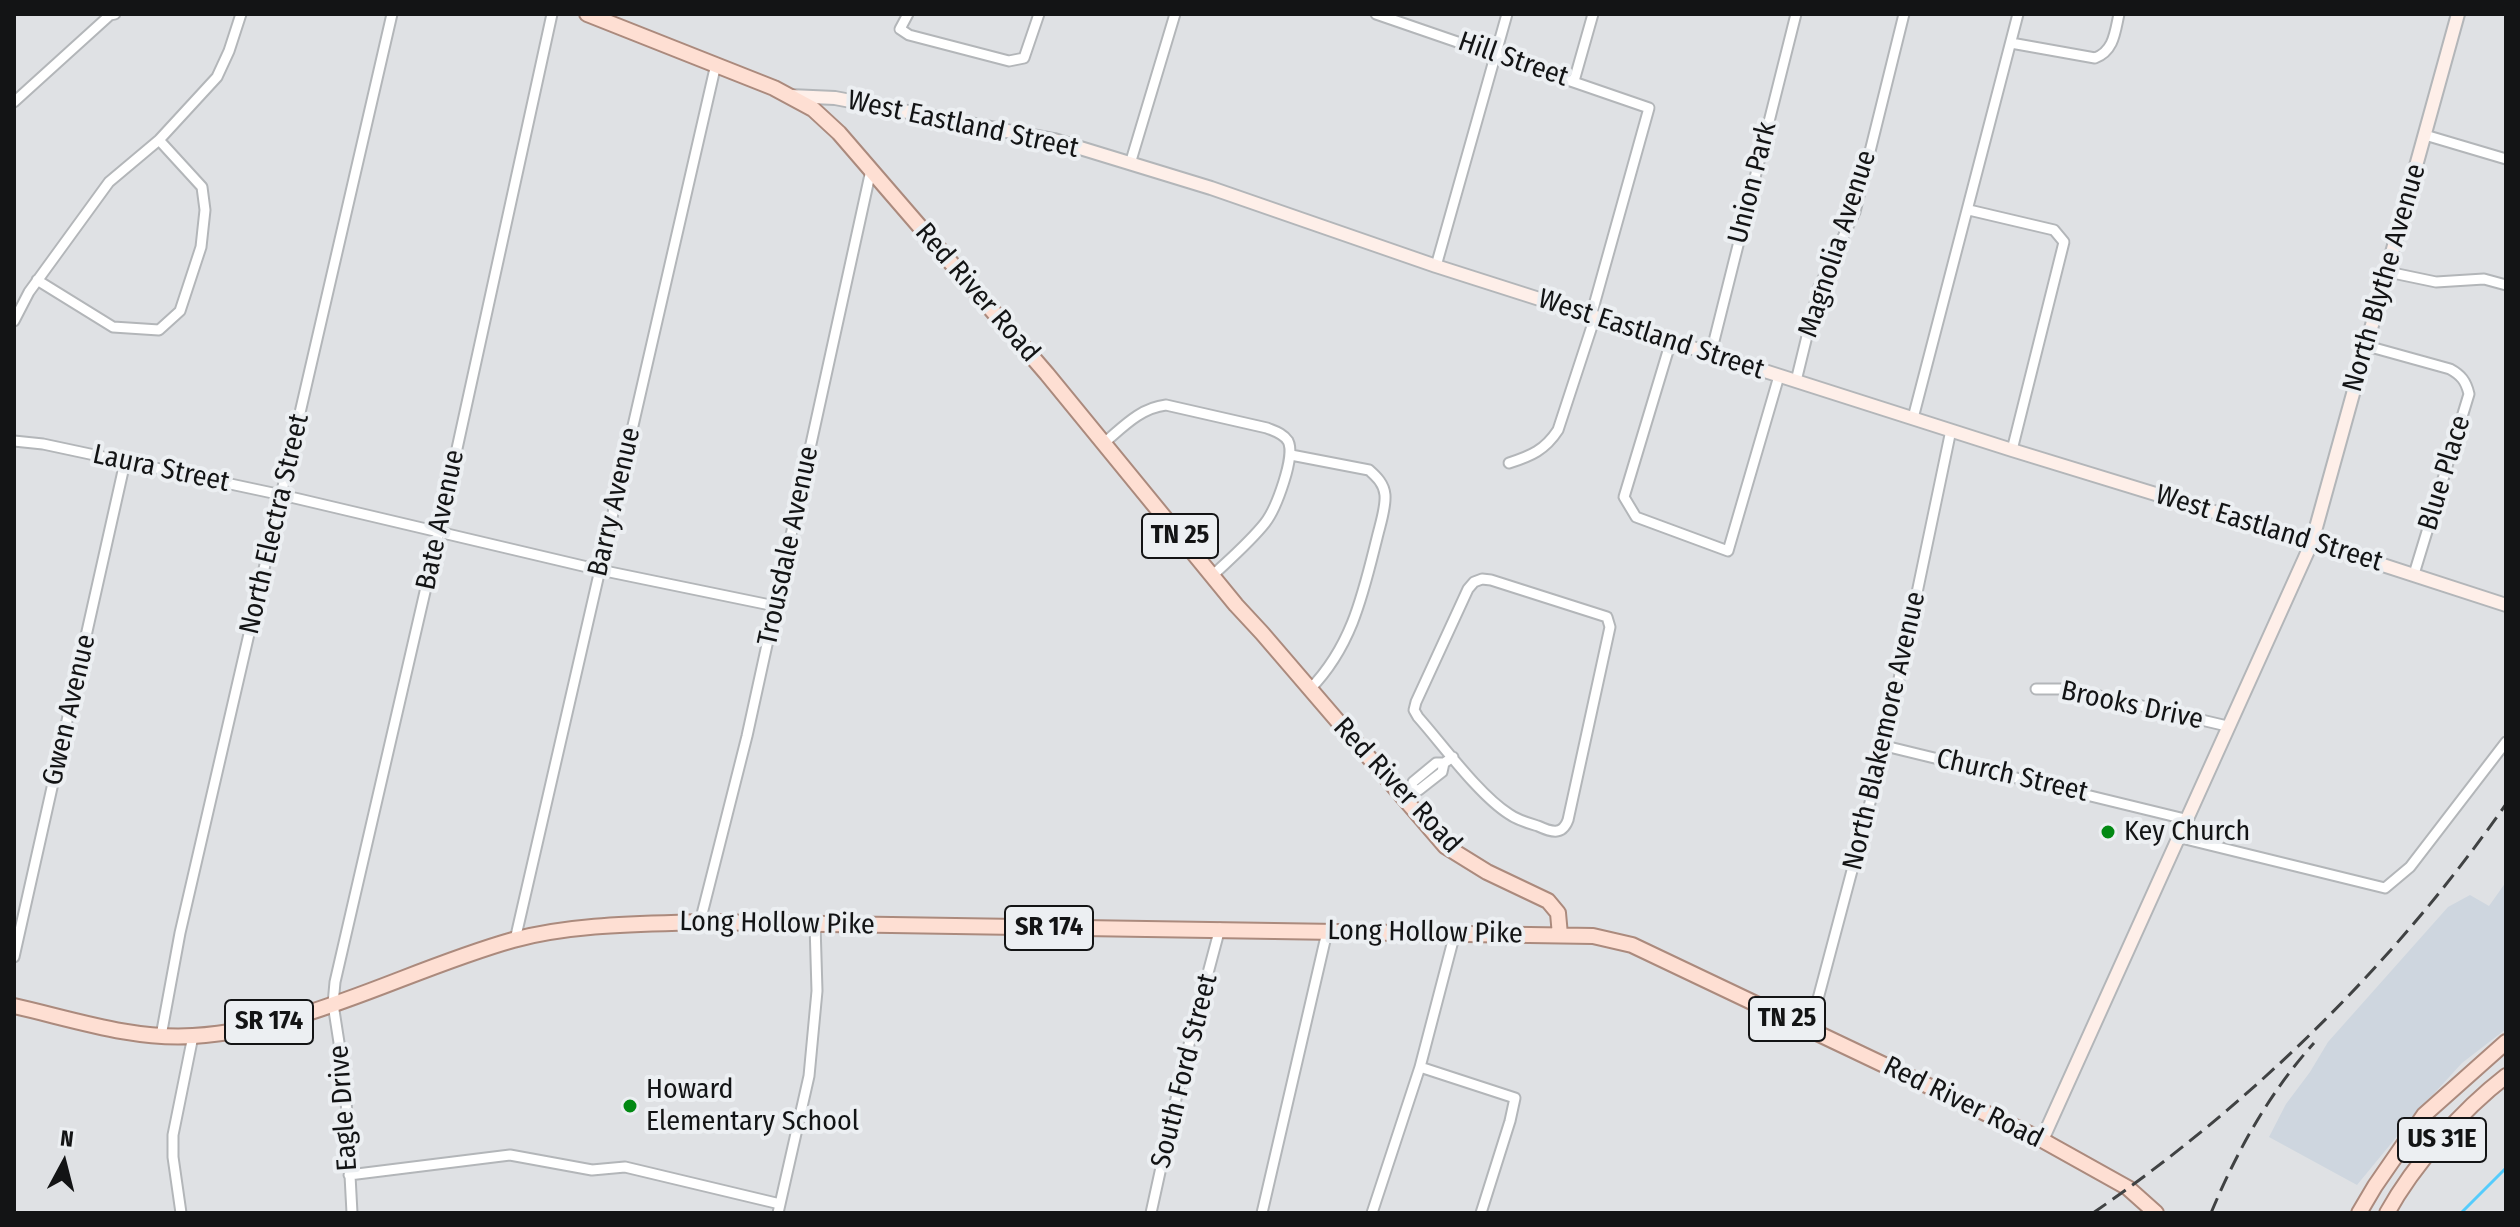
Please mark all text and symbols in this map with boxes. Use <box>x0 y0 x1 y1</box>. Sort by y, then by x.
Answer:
street label: Hill Street <box>1454 26 1572 94</box>
street label: West Eastland Street <box>844 84 1082 166</box>
street label: Union Park <box>1722 119 1784 247</box>
street label: Magnolia Avenue <box>1792 146 1884 342</box>
street label: North Blythe Avenue <box>2336 160 2434 396</box>
street label: Red River Road <box>908 217 1046 369</box>
street label: West Eastland Street <box>1534 283 1768 387</box>
street label: North Electra Street <box>233 411 317 637</box>
street label: Blue Place <box>2412 411 2478 535</box>
street label: Barry Avenue <box>582 424 648 580</box>
street label: Laura Street <box>90 438 232 500</box>
street label: Trousdale Avenue <box>751 443 827 649</box>
street label: Bate Avenue <box>410 447 472 593</box>
street label: West Eastland Street <box>2151 479 2387 579</box>
road number: TN 25 <box>1142 514 1218 558</box>
street label: North Blakemore Avenue <box>1837 589 1933 873</box>
street label: Gwen Avenue <box>36 631 104 789</box>
street label: Brooks Drive <box>2058 675 2206 737</box>
street label: Red River Road <box>1326 711 1468 861</box>
street label: Church Street <box>1933 742 2091 810</box>
place label: Key Church <box>2124 815 2250 849</box>
marker: Key Church <box>2099 823 2117 841</box>
street label: Long Hollow Pike <box>679 905 875 943</box>
road number: SR 174 <box>1005 906 1093 950</box>
street label: Long Hollow Pike <box>1327 914 1523 952</box>
street label: South Ford Street <box>1145 970 1225 1172</box>
road number: TN 25 <box>1749 997 1825 1041</box>
road number: SR 174 <box>225 1000 313 1044</box>
street label: Eagle Drive <box>323 1044 365 1172</box>
street label: Red River Road <box>1878 1050 2048 1156</box>
place label: Howard Elementary School <box>646 1073 859 1139</box>
marker: Howard Elementary School <box>621 1097 639 1115</box>
road number: US 31E <box>2398 1118 2486 1162</box>
north arrow <box>24 1123 104 1203</box>
text: N <box>59 1124 75 1153</box>

